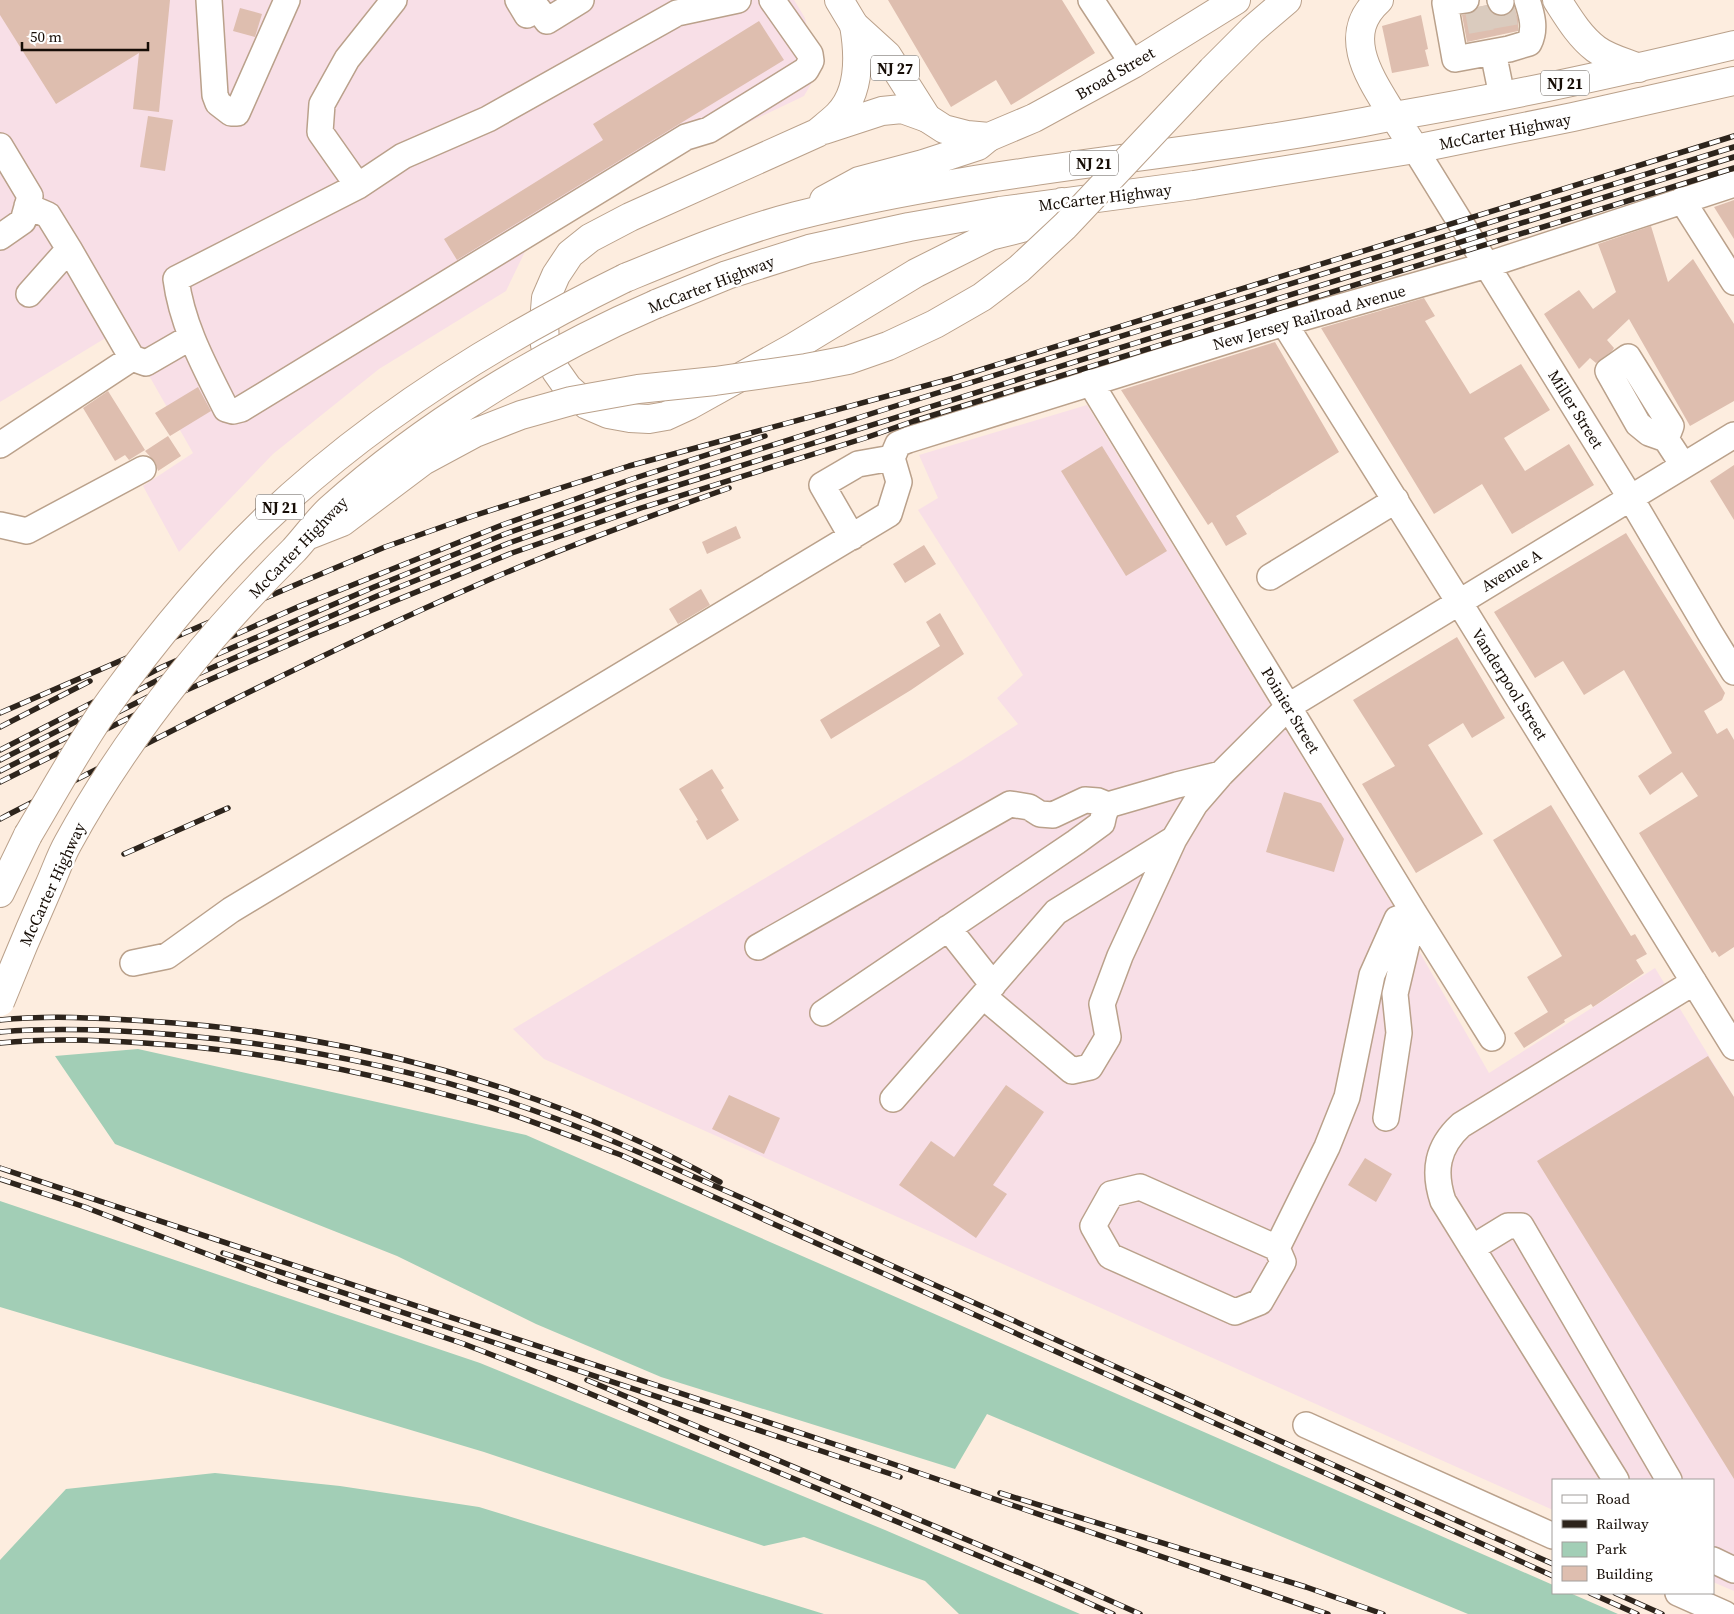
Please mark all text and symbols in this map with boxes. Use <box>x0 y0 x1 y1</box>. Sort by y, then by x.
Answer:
scale bar <box>22 20 149 52</box>
text: 50 m <box>30 26 62 47</box>
street label: Broad Street <box>1071 41 1159 104</box>
road number: NJ 27 <box>871 56 919 80</box>
road number: NJ 21 <box>1541 70 1589 96</box>
street label: McCarter Highway <box>1437 107 1574 155</box>
road number: NJ 21 <box>1070 150 1118 176</box>
street label: McCarter Highway <box>1037 178 1174 216</box>
street label: McCarter Highway <box>645 249 778 318</box>
street label: New Jersey Railroad Avenue <box>1210 279 1408 355</box>
street label: Miller Street <box>1543 366 1609 453</box>
street label: McCarter Highway <box>244 491 353 603</box>
road number: NJ 21 <box>256 494 304 520</box>
street label: Avenue A <box>1477 543 1546 597</box>
street label: Vanderpool Street <box>1467 624 1554 745</box>
street label: Poinier Street <box>1257 663 1326 758</box>
street label: McCarter Highway <box>14 818 91 949</box>
legend <box>1552 1479 1714 1594</box>
text: Road <box>1596 1488 1630 1509</box>
text: Railway <box>1596 1513 1649 1534</box>
text: Park <box>1596 1538 1628 1559</box>
text: Building <box>1596 1563 1653 1584</box>

